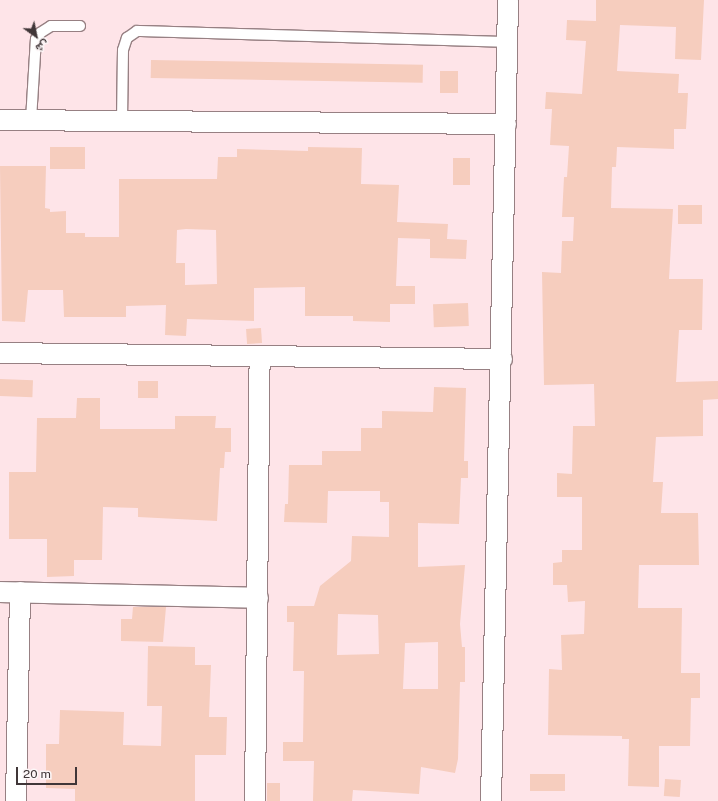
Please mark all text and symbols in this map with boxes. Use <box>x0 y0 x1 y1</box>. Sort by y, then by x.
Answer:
north arrow <box>16 16 56 56</box>
text: ش <box>34 37 51 55</box>
scale bar <box>18 759 79 785</box>
text: 20 m <box>23 767 51 781</box>

